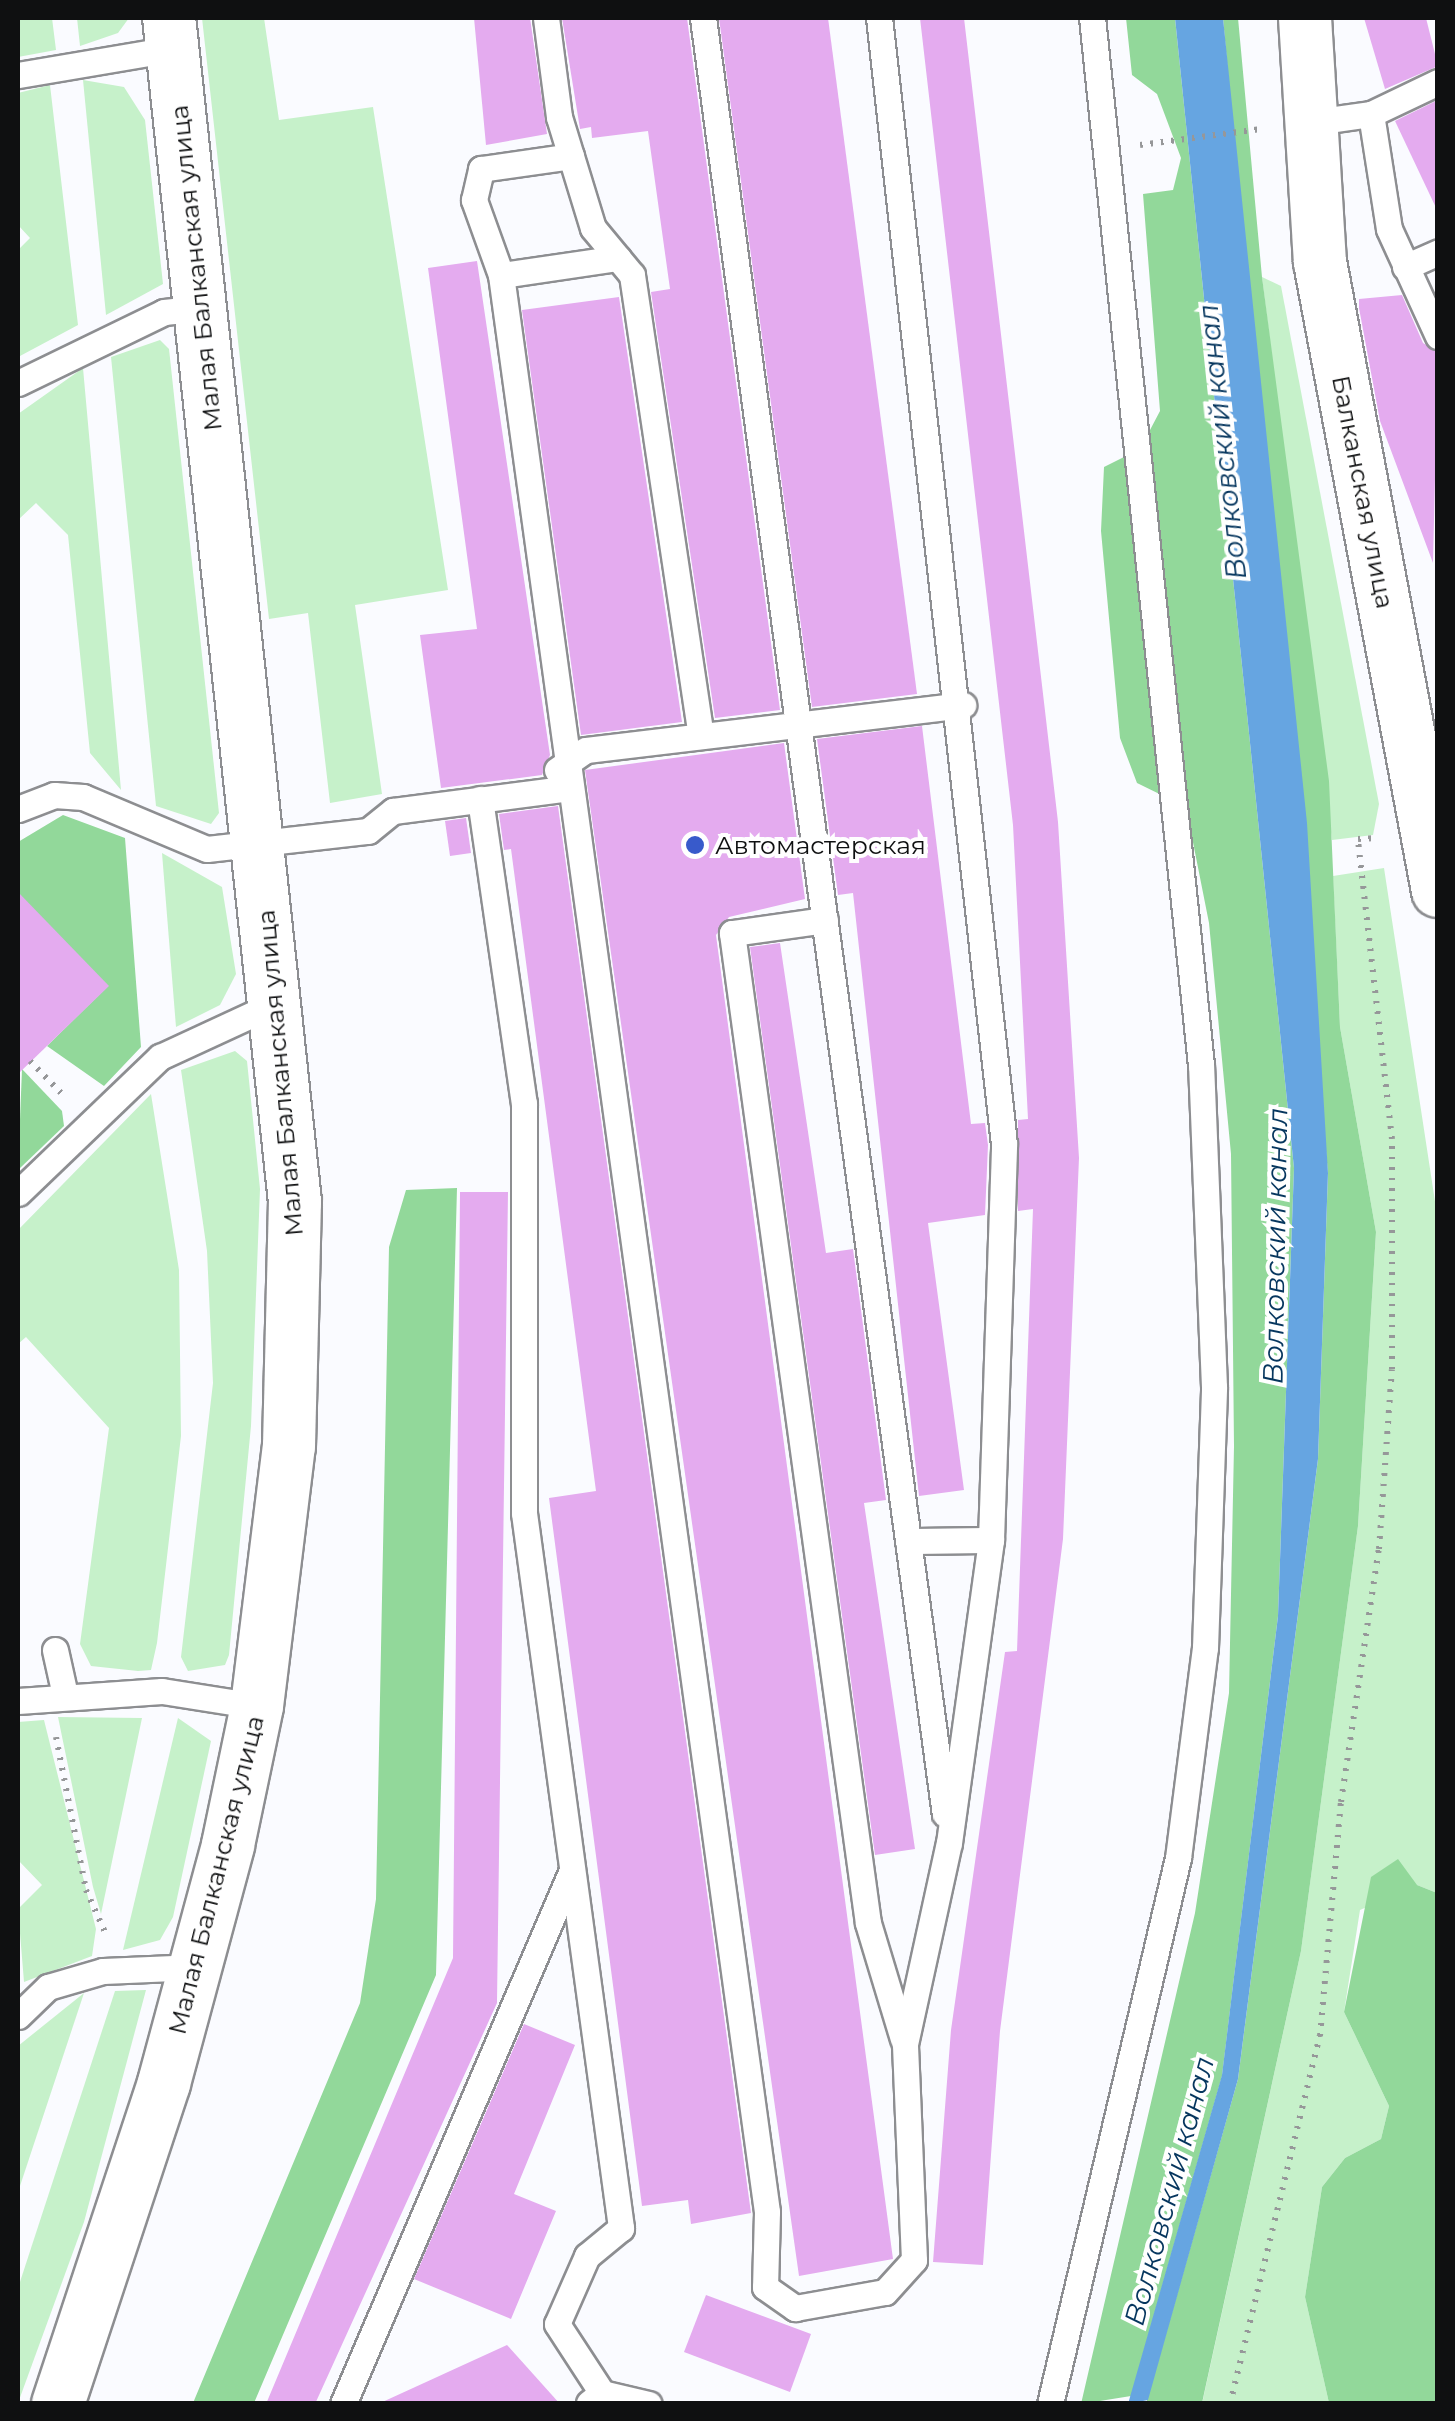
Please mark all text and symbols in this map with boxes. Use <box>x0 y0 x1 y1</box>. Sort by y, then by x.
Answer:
street label: Малая Балканская улица <box>164 104 228 432</box>
water label: Волковский канал <box>1191 303 1253 581</box>
street label: Балканская улица <box>1326 373 1400 611</box>
place label: Автомастерская <box>715 830 926 860</box>
marker: Автомастерская <box>684 834 706 856</box>
street label: Малая Балканская улица <box>251 908 309 1238</box>
water label: Волковский канал <box>1256 1107 1294 1385</box>
street label: Малая Балканская улица <box>162 1712 270 2038</box>
water label: Волковский канал <box>1117 2053 1221 2329</box>

